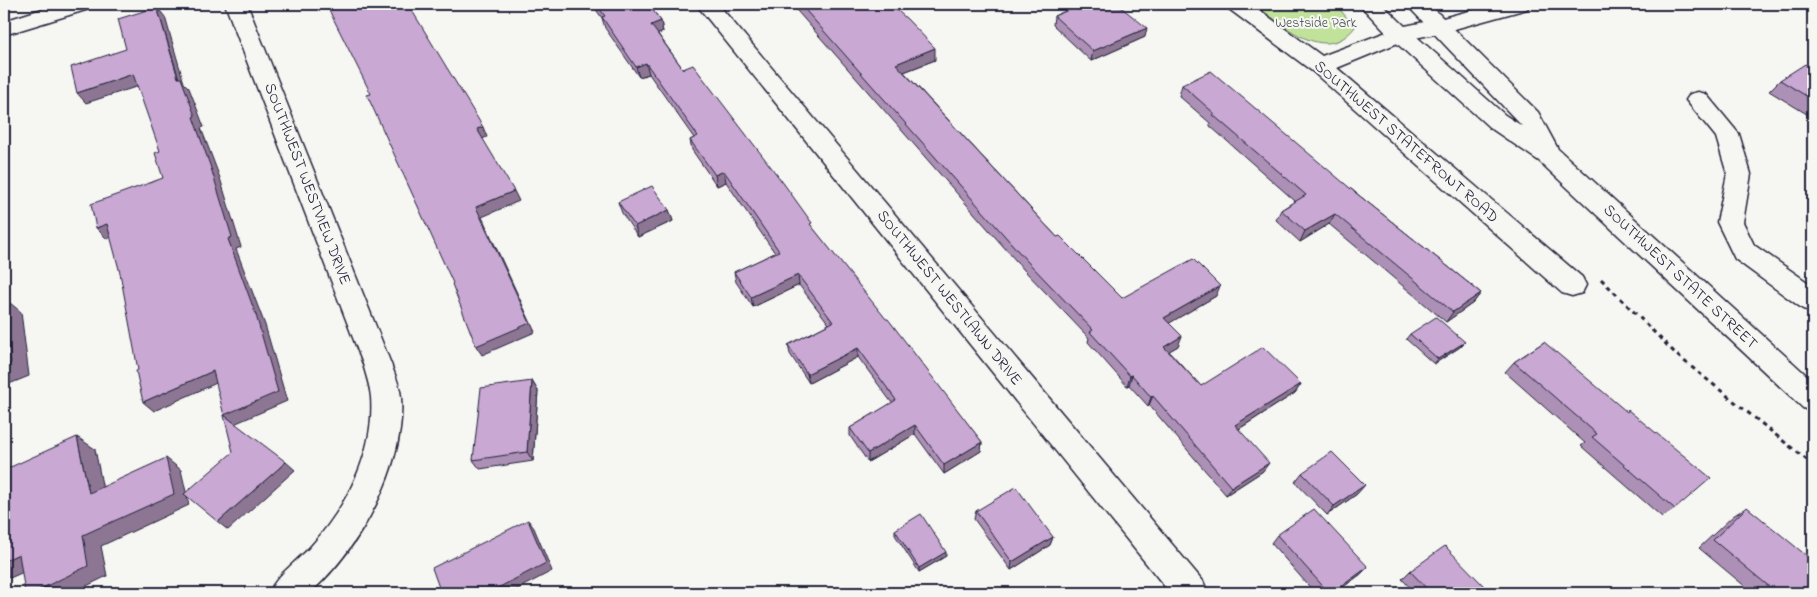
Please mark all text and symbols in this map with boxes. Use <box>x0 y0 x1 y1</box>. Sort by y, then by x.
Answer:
park label: Westside Park <box>1275 13 1358 34</box>
street label: SOUTHWEST STATEFRONT ROAD <box>1308 55 1504 229</box>
street label: SOUTHWEST WESTVIEW DRIVE <box>257 80 357 288</box>
street label: SOUTHWEST STATE STREET <box>1597 199 1763 355</box>
street label: SOUTHWEST WESTLAWN DRIVE <box>870 205 1028 391</box>

